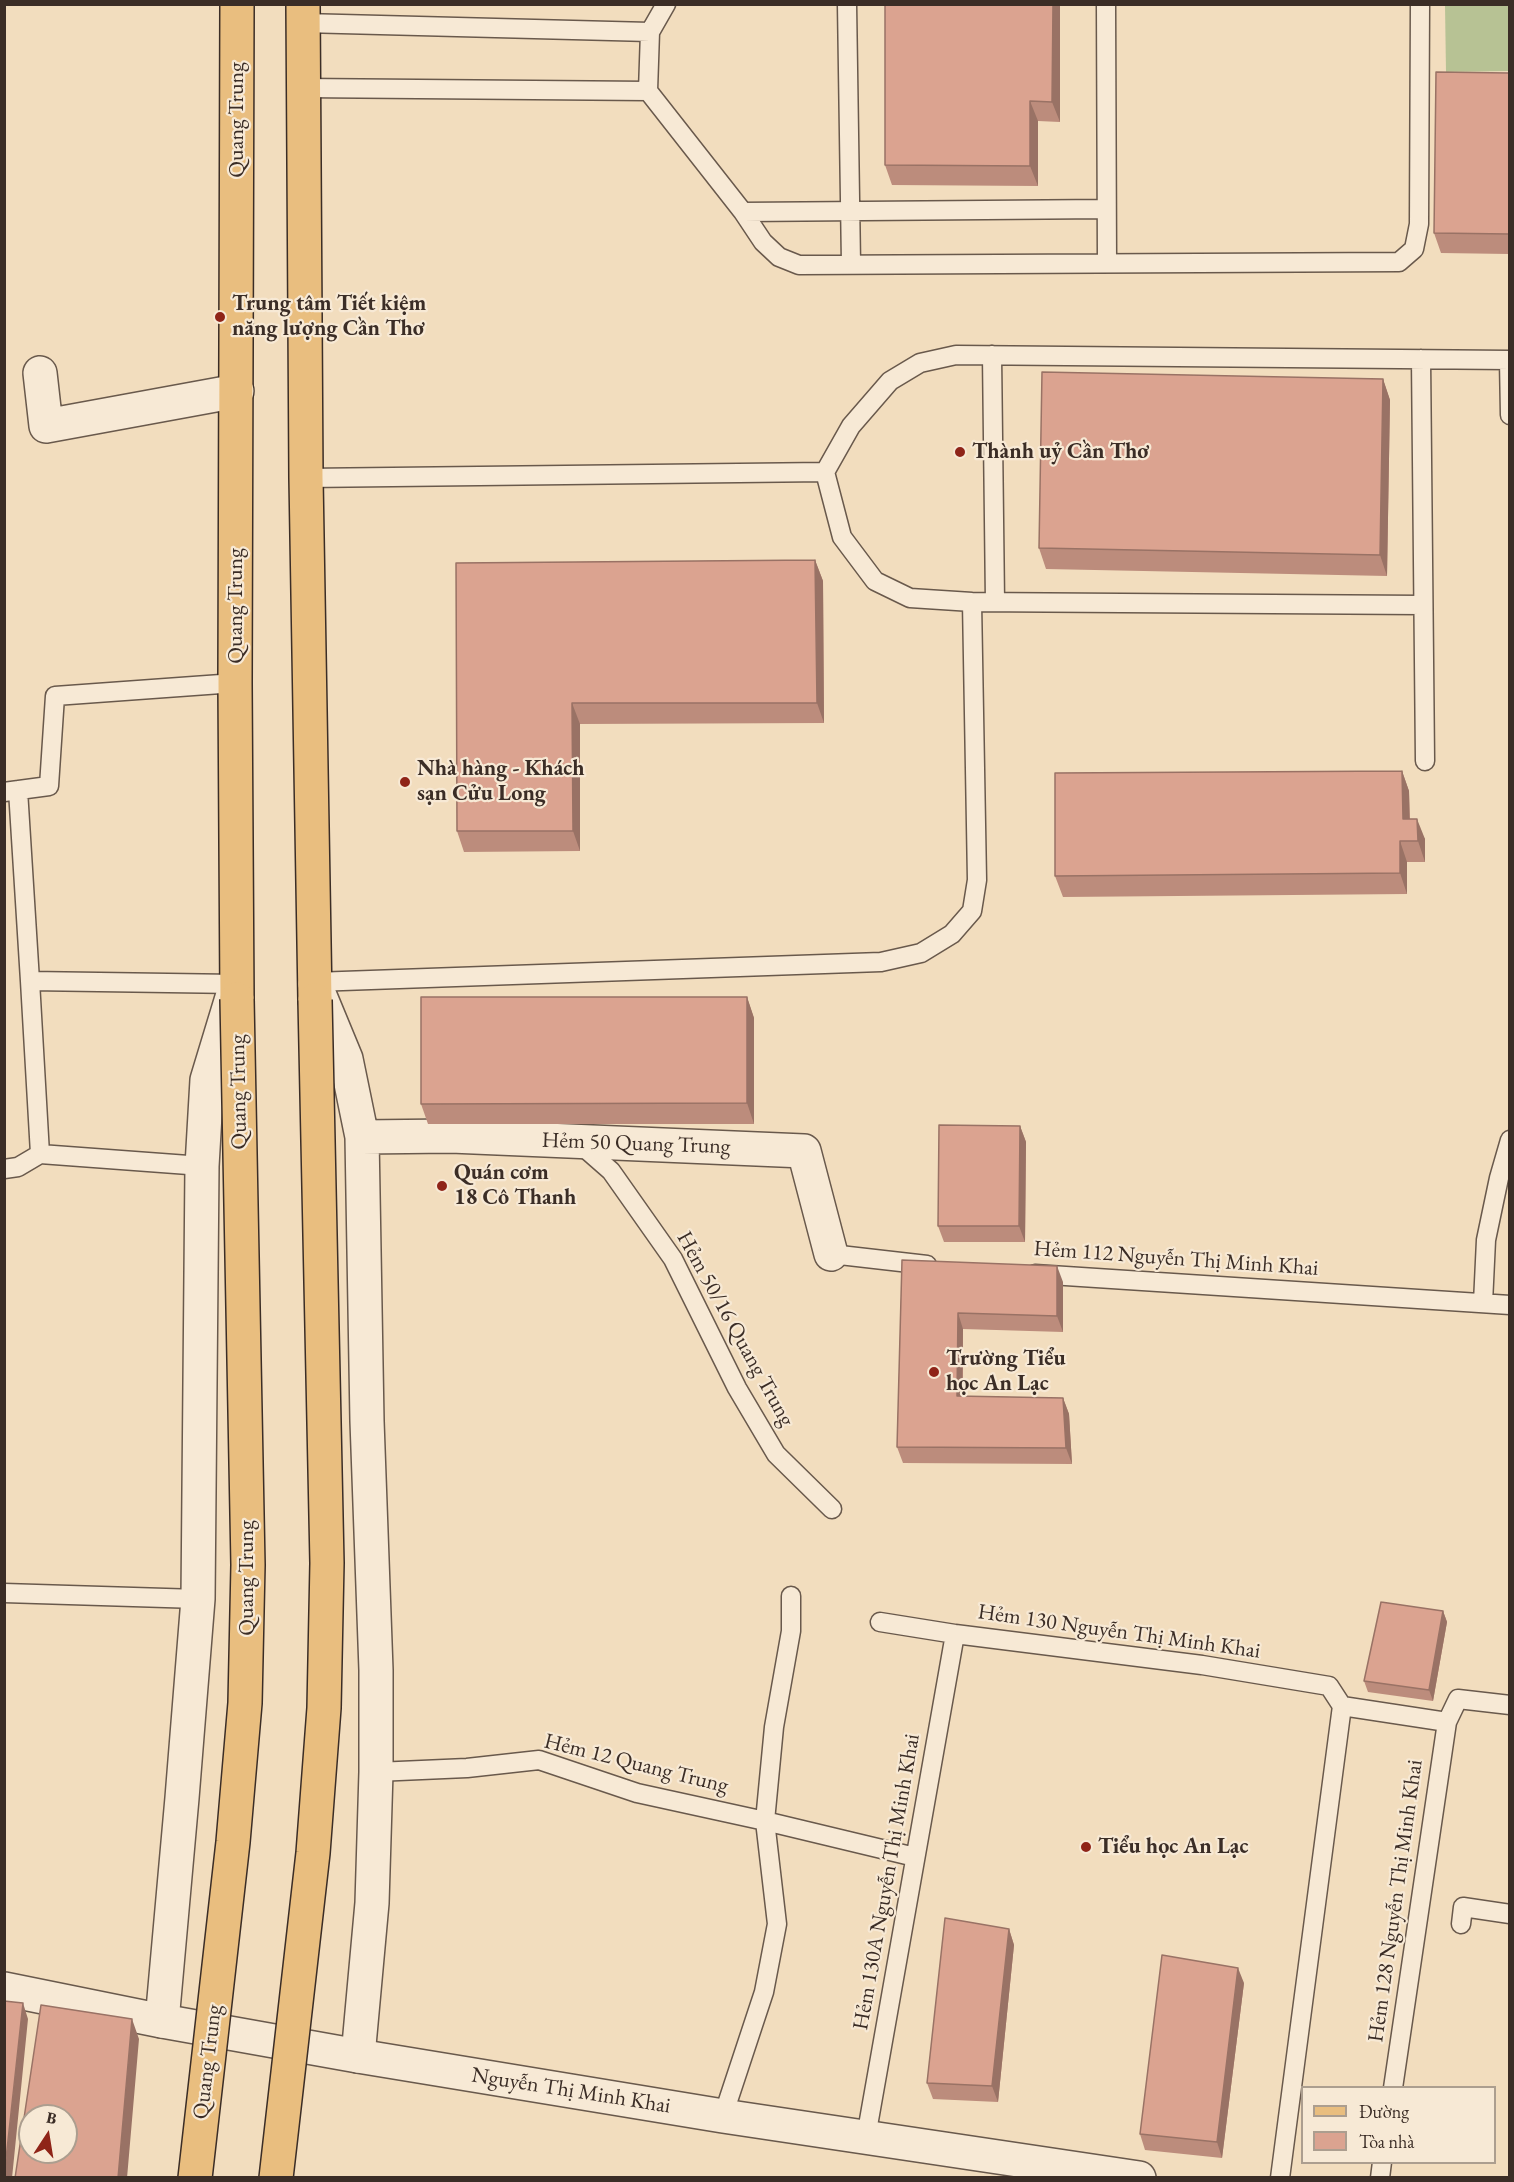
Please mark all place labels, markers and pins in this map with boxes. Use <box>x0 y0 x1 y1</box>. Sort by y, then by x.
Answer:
place label: Trung tâm Tiết kiệm năng lượng Cần Thơ <box>232 291 426 342</box>
marker: Trung tâm Tiết kiệm năng lượng Cần Thơ <box>213 310 227 324</box>
place label: Thành uỷ Cần Thơ <box>972 439 1149 465</box>
marker: Thành uỷ Cần Thơ <box>953 445 967 459</box>
place label: Nhà hàng - Khách sạn Cửu Long <box>417 756 584 807</box>
marker: Nhà hàng - Khách sạn Cửu Long <box>398 775 412 789</box>
place label: Quán cơm 18 Cô Thanh <box>454 1160 576 1212</box>
marker: Quán cơm 18 Cô Thanh <box>435 1179 449 1193</box>
place label: Trường Tiểu học An Lạc <box>946 1346 1066 1398</box>
marker: Trường Tiểu học An Lạc <box>927 1365 941 1379</box>
place label: Tiểu học An Lạc <box>1098 1834 1249 1860</box>
marker: Tiểu học An Lạc <box>1079 1840 1093 1854</box>

